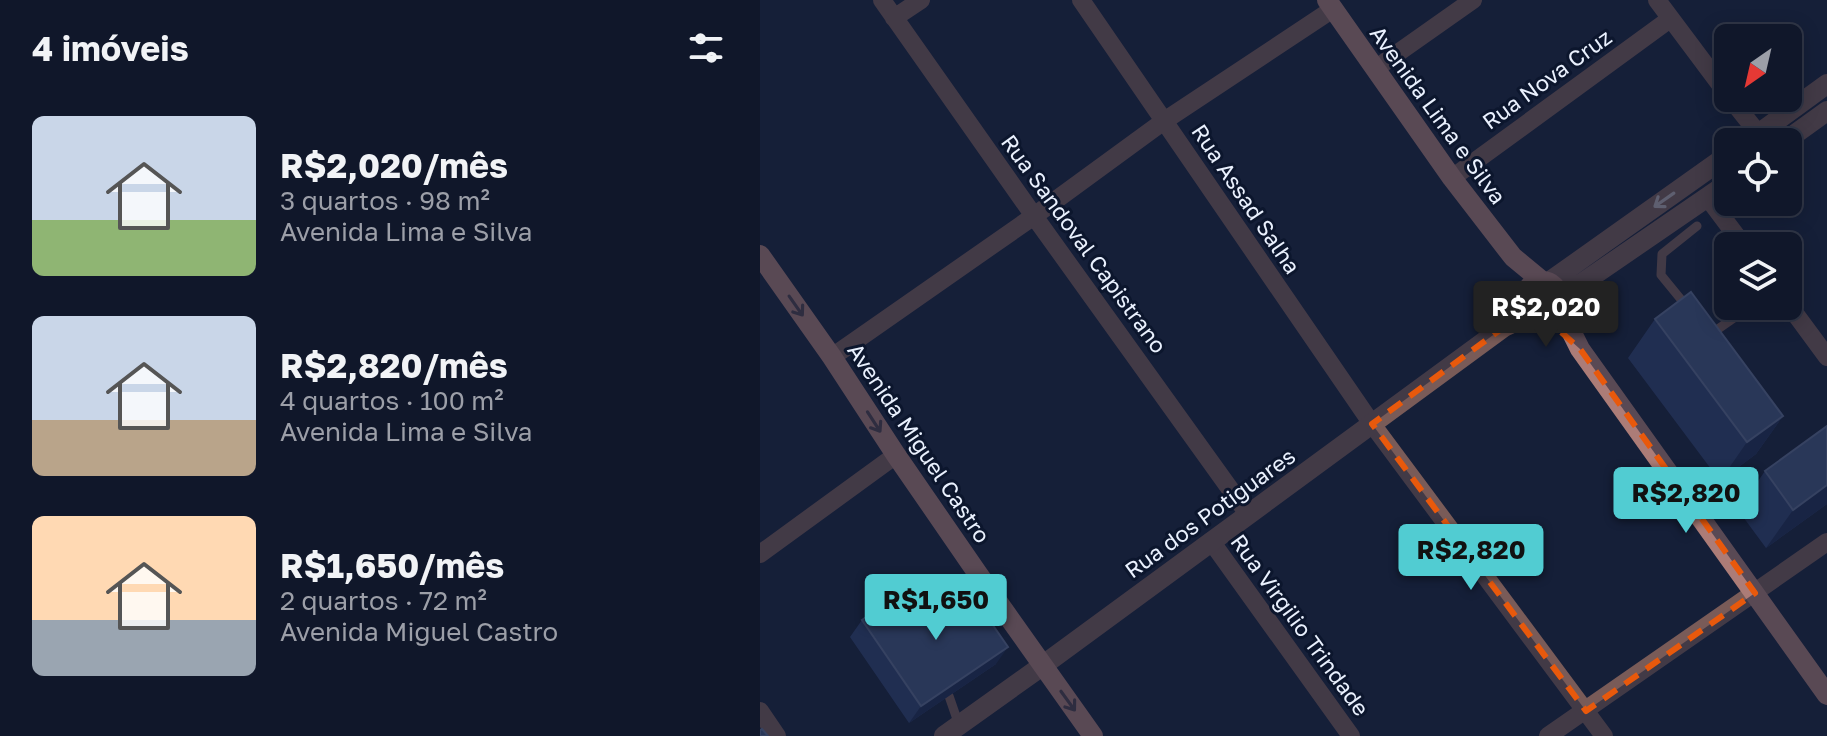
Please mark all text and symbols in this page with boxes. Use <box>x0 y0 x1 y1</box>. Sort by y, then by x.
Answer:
street label: Avenida Lima e Silva <box>1365 20 1512 209</box>
street label: Rua Nova Cruz <box>1477 23 1616 134</box>
north arrow <box>1714 24 1802 112</box>
map controls <box>1714 24 1802 320</box>
icon: filters <box>684 26 728 70</box>
text: 4 imóveis <box>32 28 189 68</box>
street label: Rua Assad Salha <box>1186 119 1306 279</box>
button: locate <box>1714 128 1802 216</box>
street label: Rua Sandoval Capistrano <box>996 129 1173 358</box>
text: R$2,020/mês <box>280 145 508 185</box>
icon: home <box>96 148 192 244</box>
text: 3 quartos · 98 m² <box>280 185 490 216</box>
one-way arrow <box>1654 192 1676 209</box>
text: Avenida Lima e Silva <box>280 216 533 247</box>
button: layers <box>1714 232 1802 320</box>
pin: R$2,020 <box>1472 281 1620 349</box>
text: R$2,020 <box>1491 291 1601 322</box>
one-way arrow <box>788 294 804 316</box>
street label: Avenida Miguel Castro <box>842 338 996 548</box>
text: R$2,820/mês <box>280 345 508 385</box>
icon: home <box>96 348 192 444</box>
text: 4 quartos · 100 m² <box>280 385 504 416</box>
one-way arrow <box>867 410 883 433</box>
text: Avenida Lima e Silva <box>280 416 533 447</box>
street label: Rua dos Potiguares <box>1119 442 1300 583</box>
pin: R$2,820 <box>1612 467 1760 535</box>
text: R$2,820 <box>1631 477 1741 508</box>
pin: R$2,820 <box>1397 524 1545 592</box>
street label: Rua Virgilio Trindade <box>1225 529 1375 721</box>
text: R$2,820 <box>1416 534 1526 565</box>
text: R$1,650/mês <box>280 545 504 585</box>
icon: home <box>96 548 192 644</box>
pin: R$1,650 <box>862 574 1010 642</box>
text: R$1,650 <box>883 584 989 615</box>
text: 2 quartos · 72 m² <box>280 585 487 616</box>
text: Avenida Miguel Castro <box>280 616 558 647</box>
one-way arrow <box>1059 690 1076 711</box>

